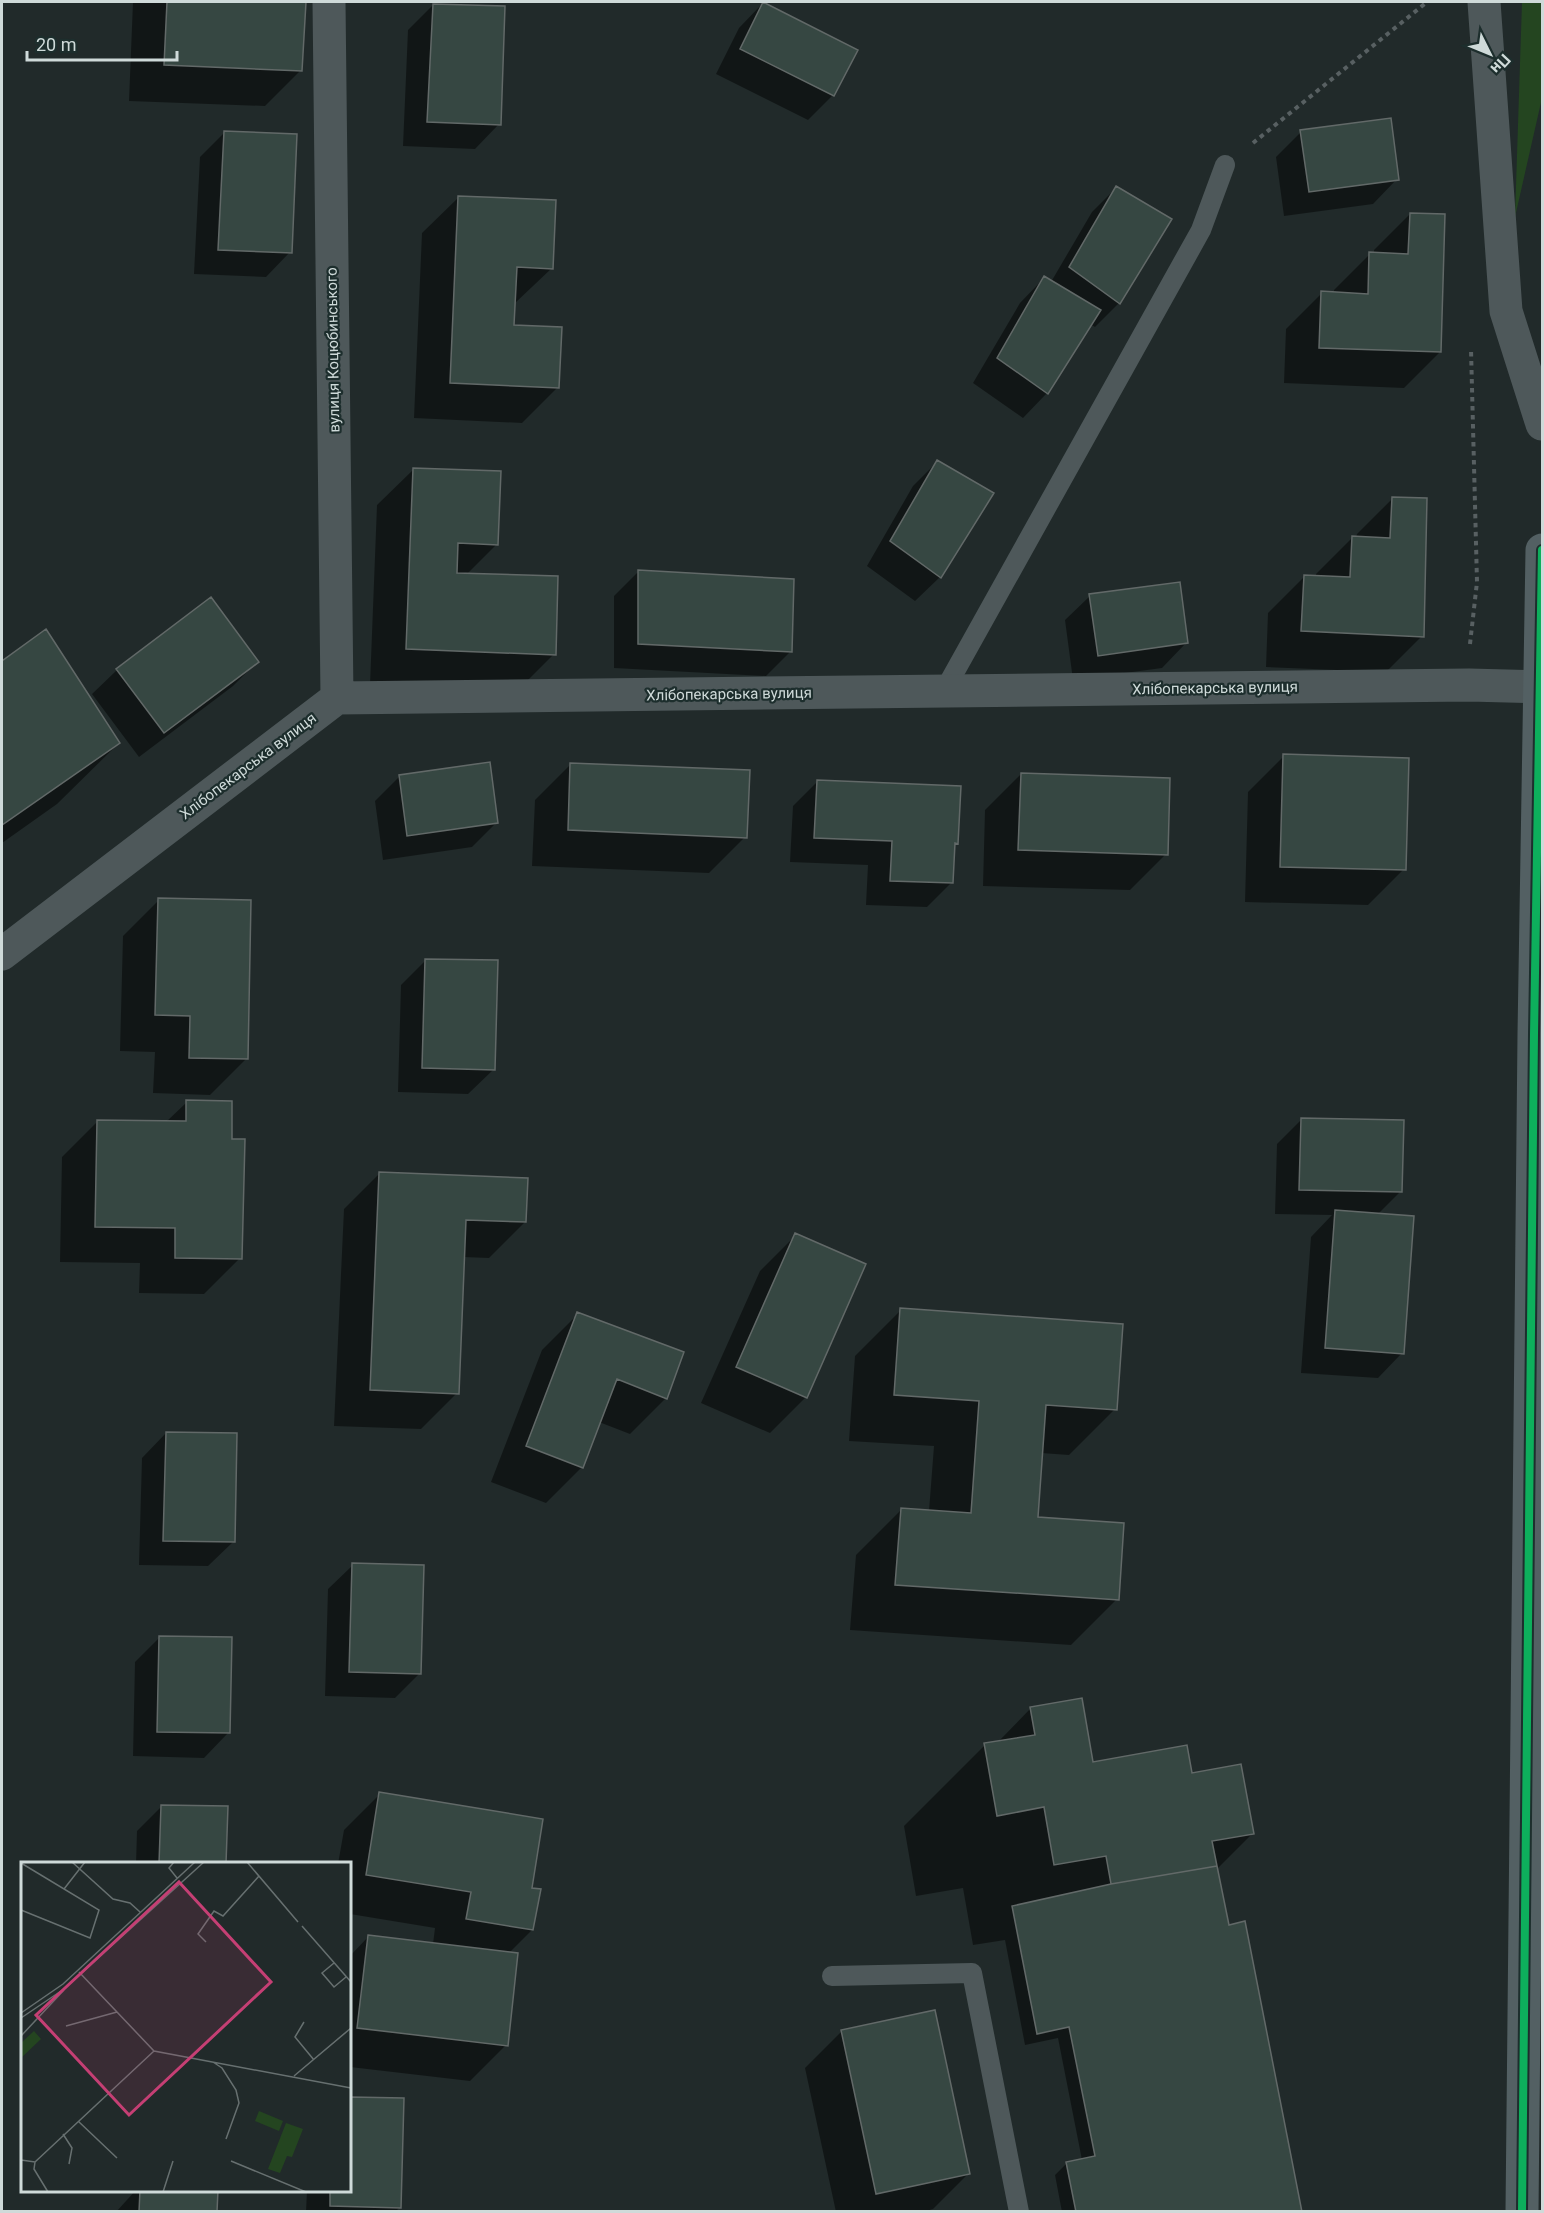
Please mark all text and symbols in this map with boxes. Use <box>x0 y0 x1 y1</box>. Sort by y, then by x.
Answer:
scale bar <box>27 24 177 62</box>
north arrow <box>1460 24 1520 84</box>
text: 20 m <box>36 34 76 55</box>
text: Пн <box>1487 50 1515 78</box>
street label: вулиця Коцюбинського <box>323 267 343 433</box>
street label: Хлібопекарська вулиця <box>1132 678 1298 698</box>
street label: Хлібопекарська вулиця <box>646 684 812 704</box>
street label: Хлібопекарська вулиця <box>176 709 320 823</box>
inset map <box>21 1862 351 2192</box>

